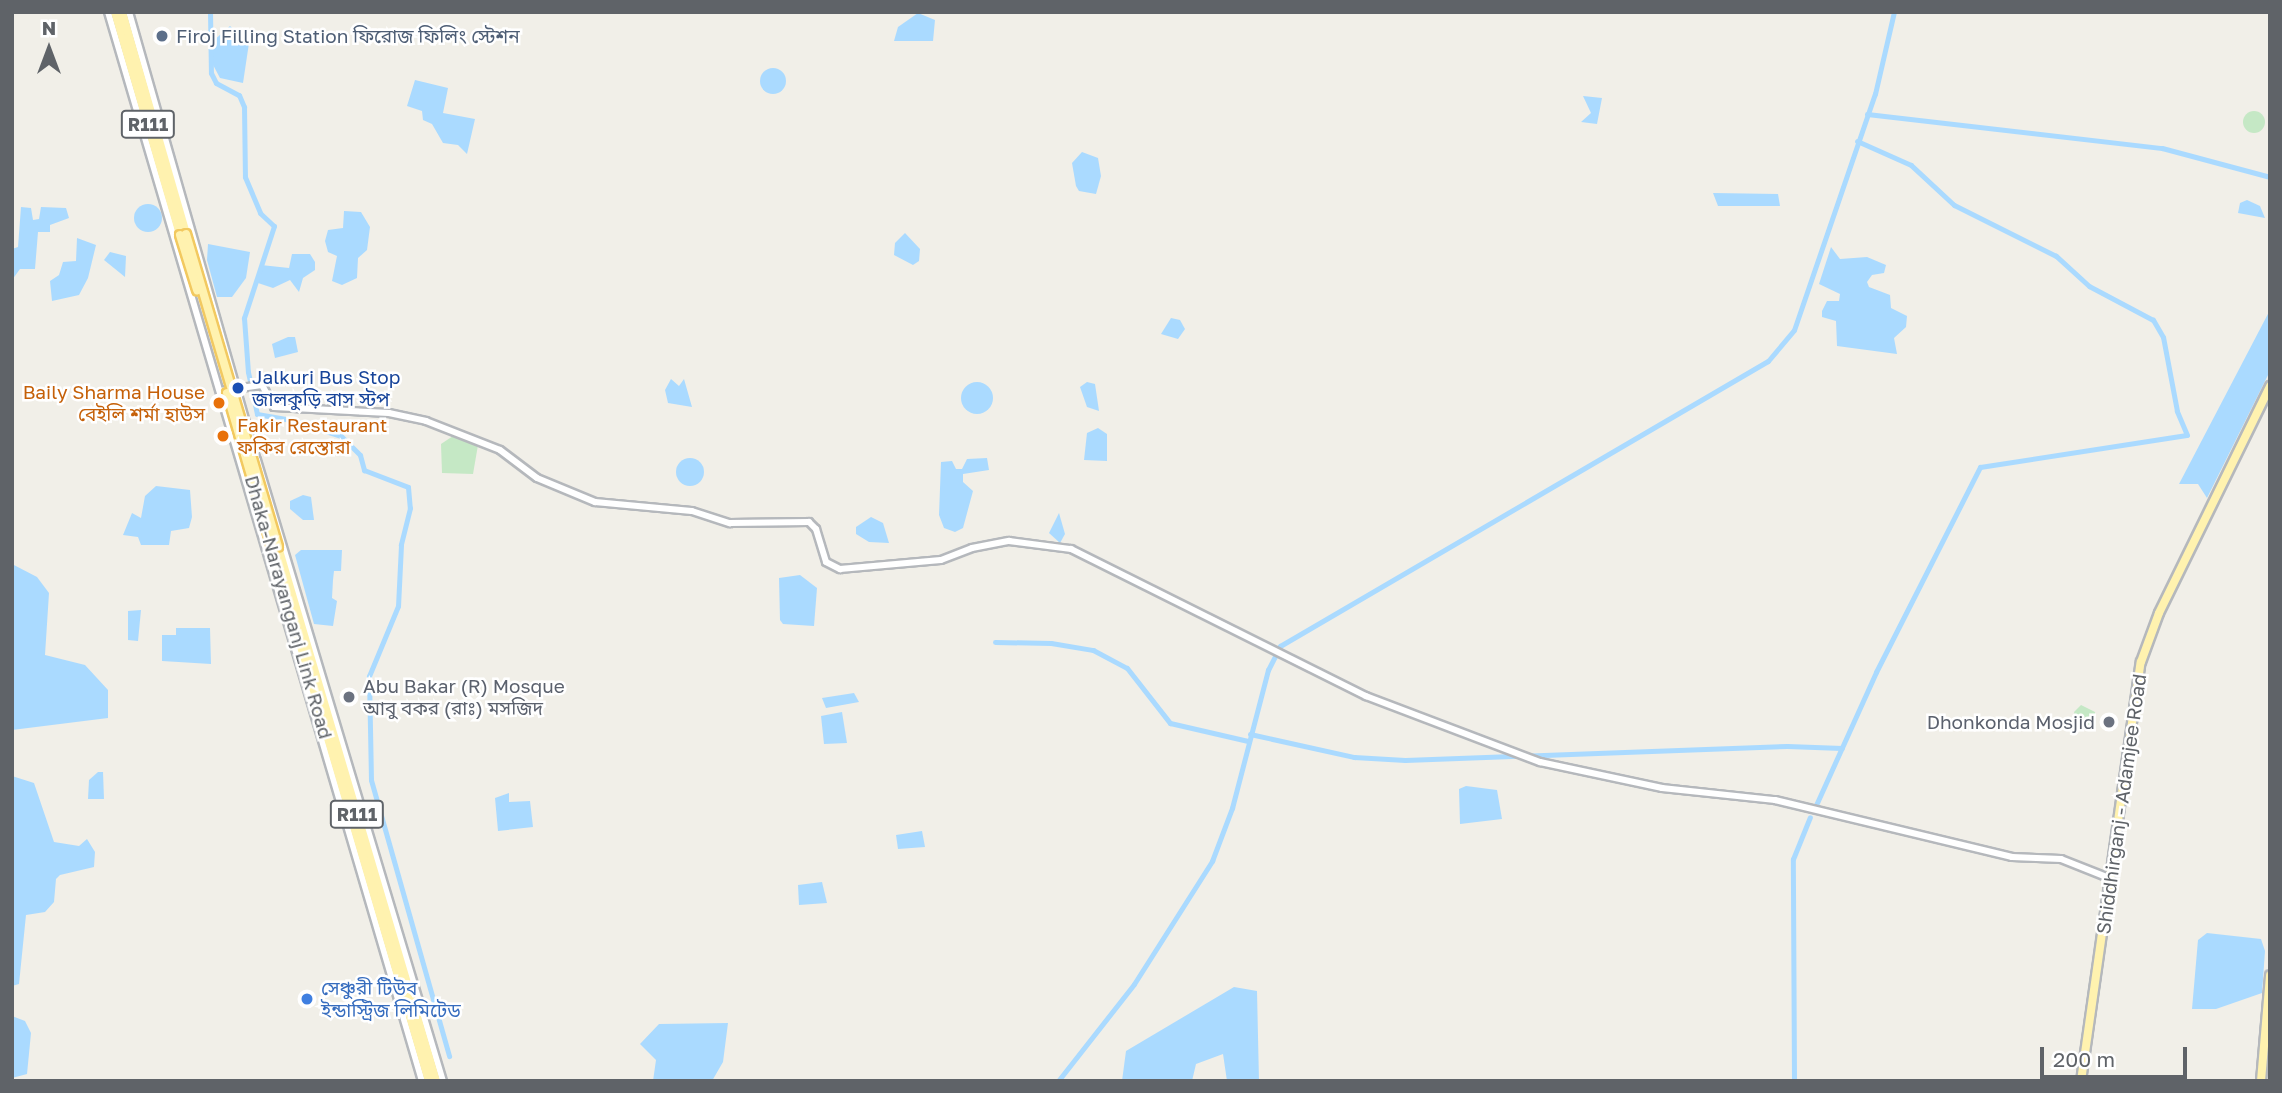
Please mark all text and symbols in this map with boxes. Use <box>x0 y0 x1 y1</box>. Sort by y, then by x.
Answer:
north arrow <box>14 14 84 84</box>
text: N <box>42 16 56 39</box>
place label: Firoj Filling Station ফিরোজ ফিলিং স্টেশন <box>176 25 520 47</box>
marker: Firoj Filling Station ফিরোজ ফিলিং স্টেশন <box>154 28 170 44</box>
road number: R111 <box>120 110 176 139</box>
place label: Jalkuri Bus Stop জালকুড়ি বাস স্টপ <box>252 366 400 410</box>
marker: Jalkuri Bus Stop জালকুড়ি বাস স্টপ <box>230 380 246 396</box>
place label: Baily Sharma House বেইলি শর্মা হাউস <box>23 381 205 425</box>
marker: Baily Sharma House বেইলি শর্মা হাউস <box>211 395 227 411</box>
place label: Fakir Restaurant ফকির রেস্তোরা <box>237 414 387 458</box>
marker: Fakir Restaurant ফকির রেস্তোরা <box>215 428 231 444</box>
street label: Dhaka-Narayanganj Link Road <box>240 473 338 741</box>
street label: Shiddhirganj - Adamjee Road <box>2091 672 2151 936</box>
place label: Abu Bakar (R) Mosque আবু বকর (রাঃ) মসজিদ <box>363 675 565 719</box>
marker: Abu Bakar (R) Mosque আবু বকর (রাঃ) মসজিদ <box>341 689 357 705</box>
place label: Dhonkonda Mosjid <box>1927 711 2095 733</box>
marker: Dhonkonda Mosjid <box>2101 714 2117 730</box>
road number: R111 <box>329 800 385 828</box>
place label: সেঞ্চুরী টিউব ইন্ডাস্ট্রিজ লিমিটেড <box>321 977 461 1021</box>
marker: সেঞ্চুরী টিউব ইন্ডাস্ট্রিজ লিমিটেড <box>299 991 315 1007</box>
scale bar <box>2044 1034 2191 1078</box>
text: 200 m <box>2053 1046 2115 1072</box>

